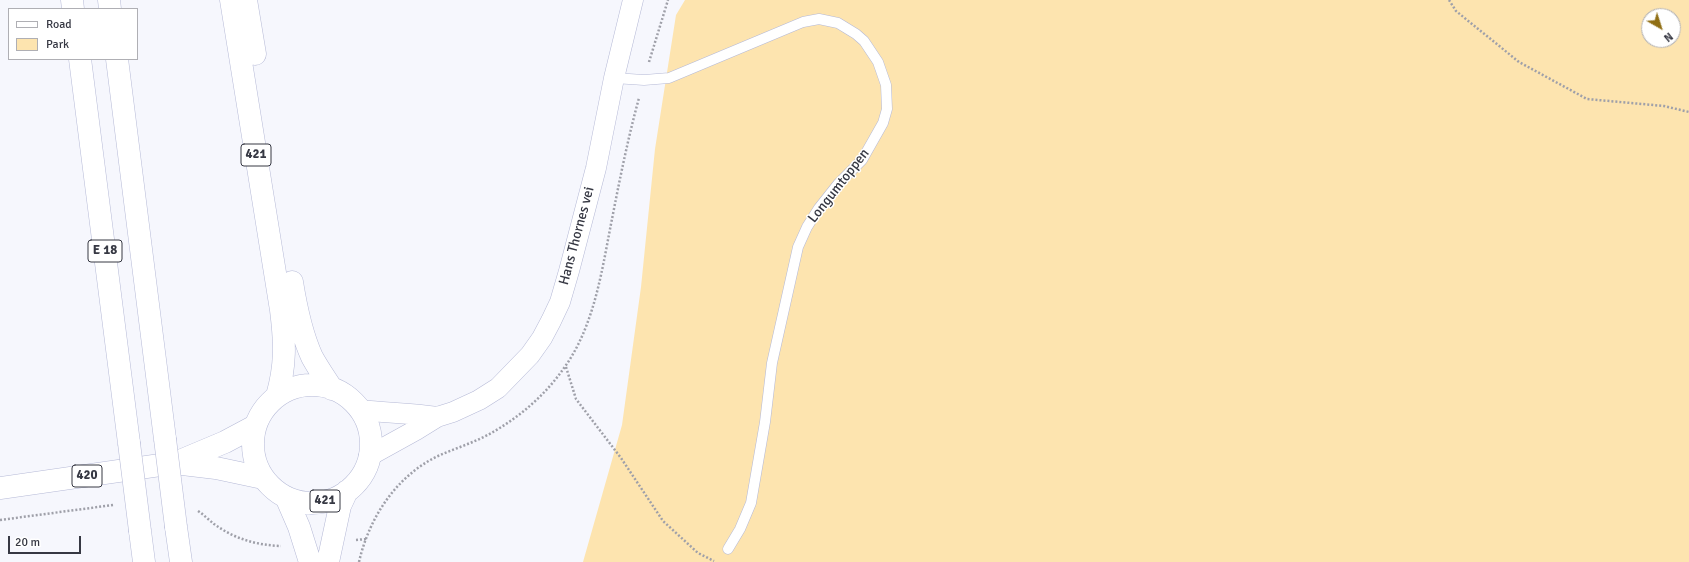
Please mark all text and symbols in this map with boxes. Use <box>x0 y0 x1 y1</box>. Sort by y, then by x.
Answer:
legend <box>8 8 138 60</box>
north arrow <box>1641 8 1681 48</box>
text: Road <box>46 17 72 32</box>
text: N <box>1661 29 1675 44</box>
text: Park <box>46 37 69 52</box>
road number: 421 <box>241 144 271 166</box>
street label: Longumtoppen <box>805 146 873 226</box>
street label: Hans Thornes vei <box>556 185 598 287</box>
road number: E 18 <box>88 240 122 262</box>
road number: 420 <box>72 465 102 487</box>
road number: 421 <box>310 490 340 512</box>
scale bar <box>10 528 83 554</box>
text: 20 m <box>15 535 40 550</box>

